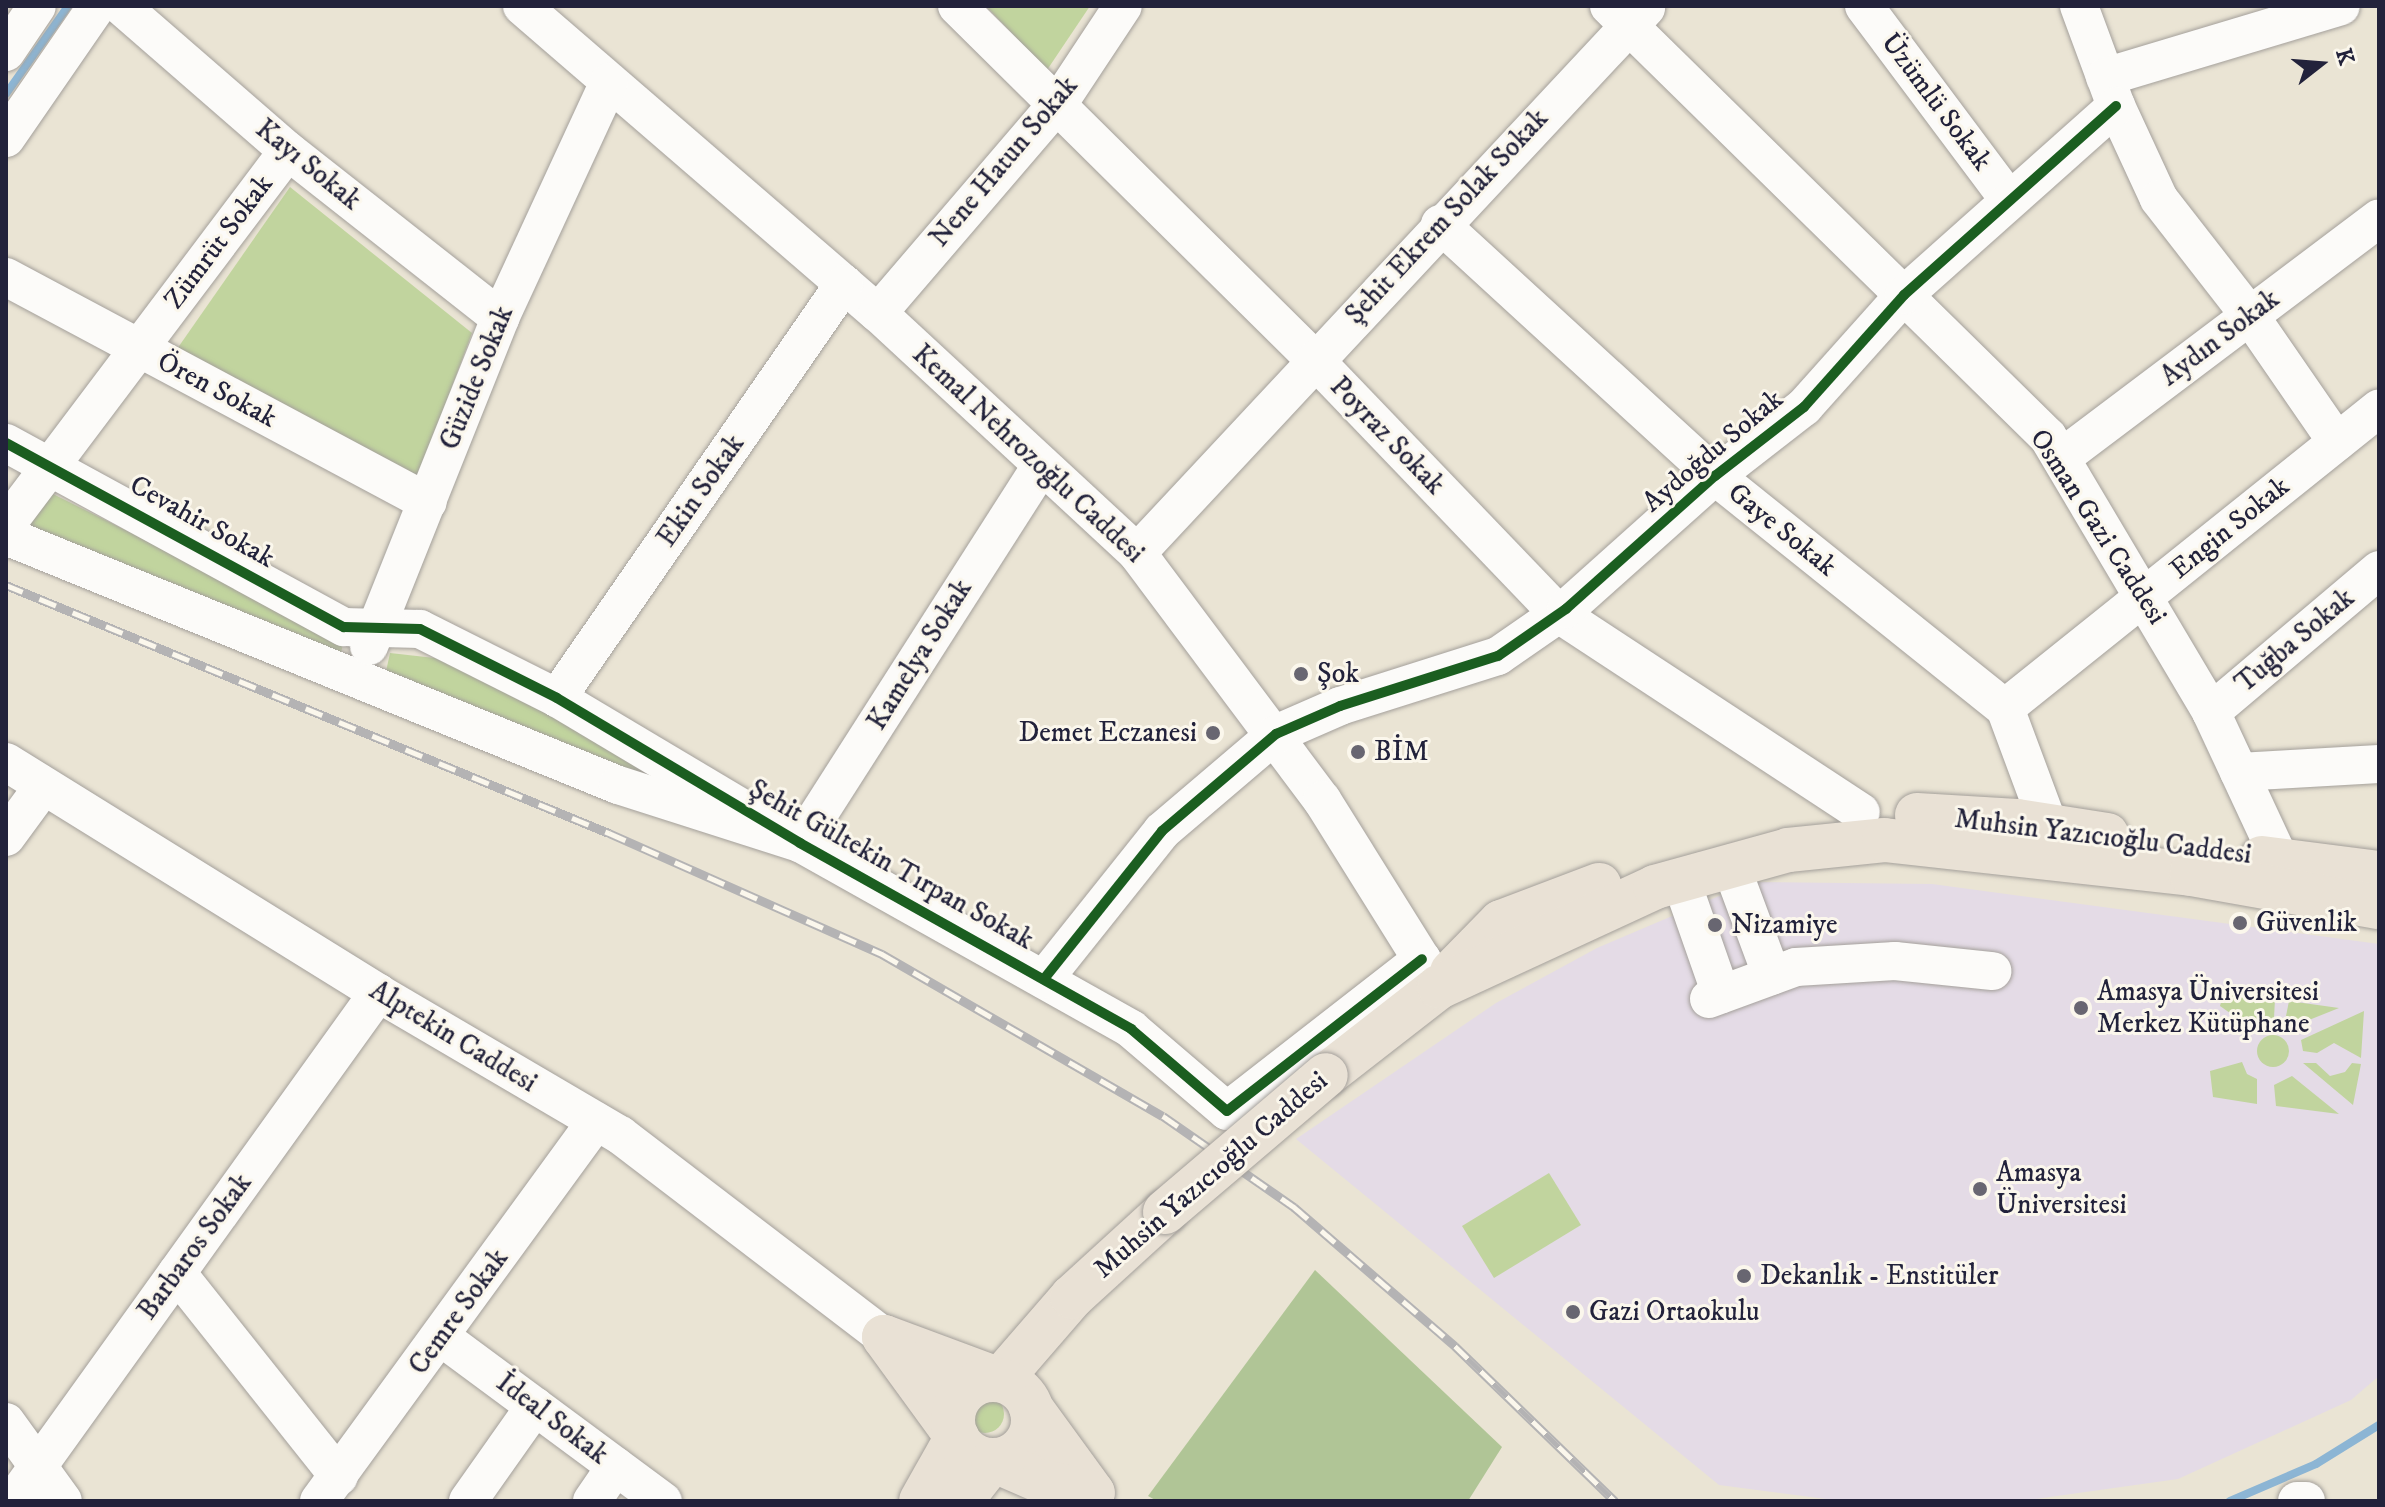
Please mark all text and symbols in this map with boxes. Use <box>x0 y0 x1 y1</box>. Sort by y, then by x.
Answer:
north arrow <box>2281 24 2361 104</box>
street label: Üzümlü Sokak <box>1873 27 1999 177</box>
text: K <box>2329 45 2360 68</box>
street label: Nene Hatun Sokak <box>923 70 1085 254</box>
street label: Şehit Ekrem Solak Sokak <box>1339 102 1555 332</box>
street label: Kayı Sokak <box>249 112 367 218</box>
street label: Zümrüt Sokak <box>158 168 280 316</box>
street label: Aydın Sokak <box>2154 282 2286 394</box>
street label: Güzide Sokak <box>433 301 521 455</box>
street label: Kemal Nehrozoğlu Caddesi <box>905 338 1151 570</box>
street label: Ören Sokak <box>152 345 282 435</box>
street label: Poyraz Sokak <box>1322 370 1452 502</box>
street label: Aydoğdu Sokak <box>1636 383 1790 519</box>
street label: Osman Gazi Caddesi <box>2022 423 2174 631</box>
street label: Ekin Sokak <box>650 428 752 554</box>
street label: Cevahir Sokak <box>124 468 280 576</box>
street label: Engin Sokak <box>2164 470 2296 586</box>
street label: Gaye Sokak <box>1721 476 1843 584</box>
street label: Kamelya Sokak <box>860 573 980 737</box>
street label: Tuğba Sokak <box>2229 581 2361 701</box>
place label: Şok <box>1317 657 1359 691</box>
marker: Şok <box>1292 665 1310 683</box>
place label: Demet Eczanesi <box>1018 716 1197 750</box>
marker: Demet Eczanesi <box>1204 724 1222 742</box>
place label: BİM <box>1374 735 1429 769</box>
marker: BİM <box>1349 743 1367 761</box>
street label: Şehit Gültekin Tırpan Sokak <box>743 773 1039 957</box>
street label: Muhsin Yazıcıoğlu Caddesi <box>1953 802 2253 872</box>
place label: Güvenlik <box>2256 906 2357 940</box>
place label: Nizamiye <box>1731 908 1838 942</box>
marker: Güvenlik <box>2231 914 2249 932</box>
marker: Nizamiye <box>1706 916 1724 934</box>
street label: Alptekin Caddesi <box>363 974 543 1100</box>
place label: Amasya Üniversitesi Merkez Kütüphane <box>2097 975 2319 1041</box>
marker: Amasya Üniversitesi Merkez Kütüphane <box>2072 999 2090 1017</box>
street label: Muhsin Yazıcıoğlu Caddesi <box>1087 1064 1335 1286</box>
place label: Amasya Üniversitesi <box>1996 1156 2127 1222</box>
street label: Barbaros Sokak <box>131 1167 259 1327</box>
marker: Amasya Üniversitesi <box>1971 1180 1989 1198</box>
street label: Cemre Sokak <box>402 1243 516 1381</box>
place label: Dekanlık - Enstitüler <box>1760 1259 1998 1293</box>
marker: Dekanlık - Enstitüler <box>1735 1267 1753 1285</box>
place label: Gazi Ortaokulu <box>1589 1295 1760 1329</box>
marker: Gazi Ortaokulu <box>1564 1303 1582 1321</box>
street label: İdeal Sokak <box>489 1366 615 1472</box>

